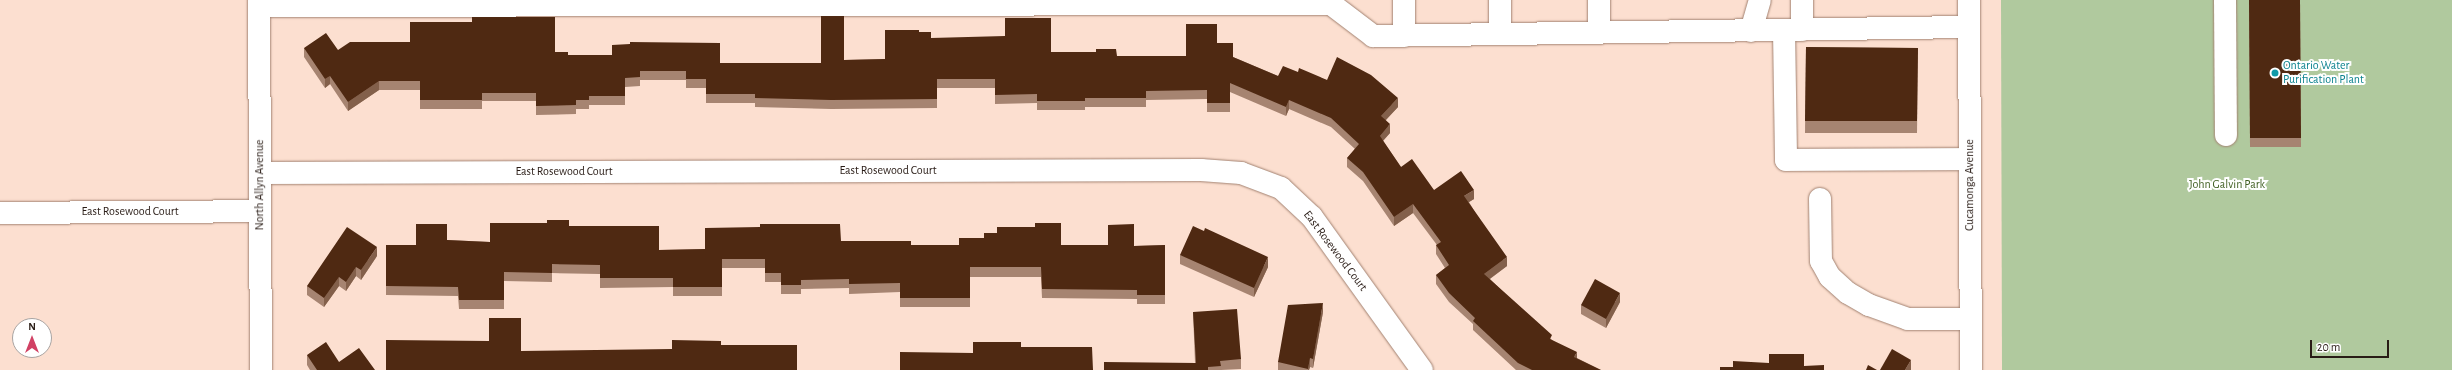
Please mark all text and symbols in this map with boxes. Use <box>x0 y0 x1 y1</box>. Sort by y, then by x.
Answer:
place label: Ontario Water Purification Plant <box>2283 59 2364 87</box>
marker: Ontario Water Purification Plant <box>2270 68 2280 78</box>
street label: Cucamonga Avenue <box>1963 139 1977 231</box>
street label: North Allyn Avenue <box>253 140 267 230</box>
street label: East Rosewood Court <box>840 164 936 178</box>
street label: East Rosewood Court <box>516 165 612 179</box>
park label: John Galvin Park <box>2189 178 2265 192</box>
street label: East Rosewood Court <box>82 205 178 219</box>
street label: East Rosewood Court <box>1300 208 1370 294</box>
north arrow <box>12 318 52 358</box>
text: N <box>28 321 36 332</box>
scale bar <box>2312 332 2391 358</box>
text: 20 m <box>2317 341 2340 353</box>

